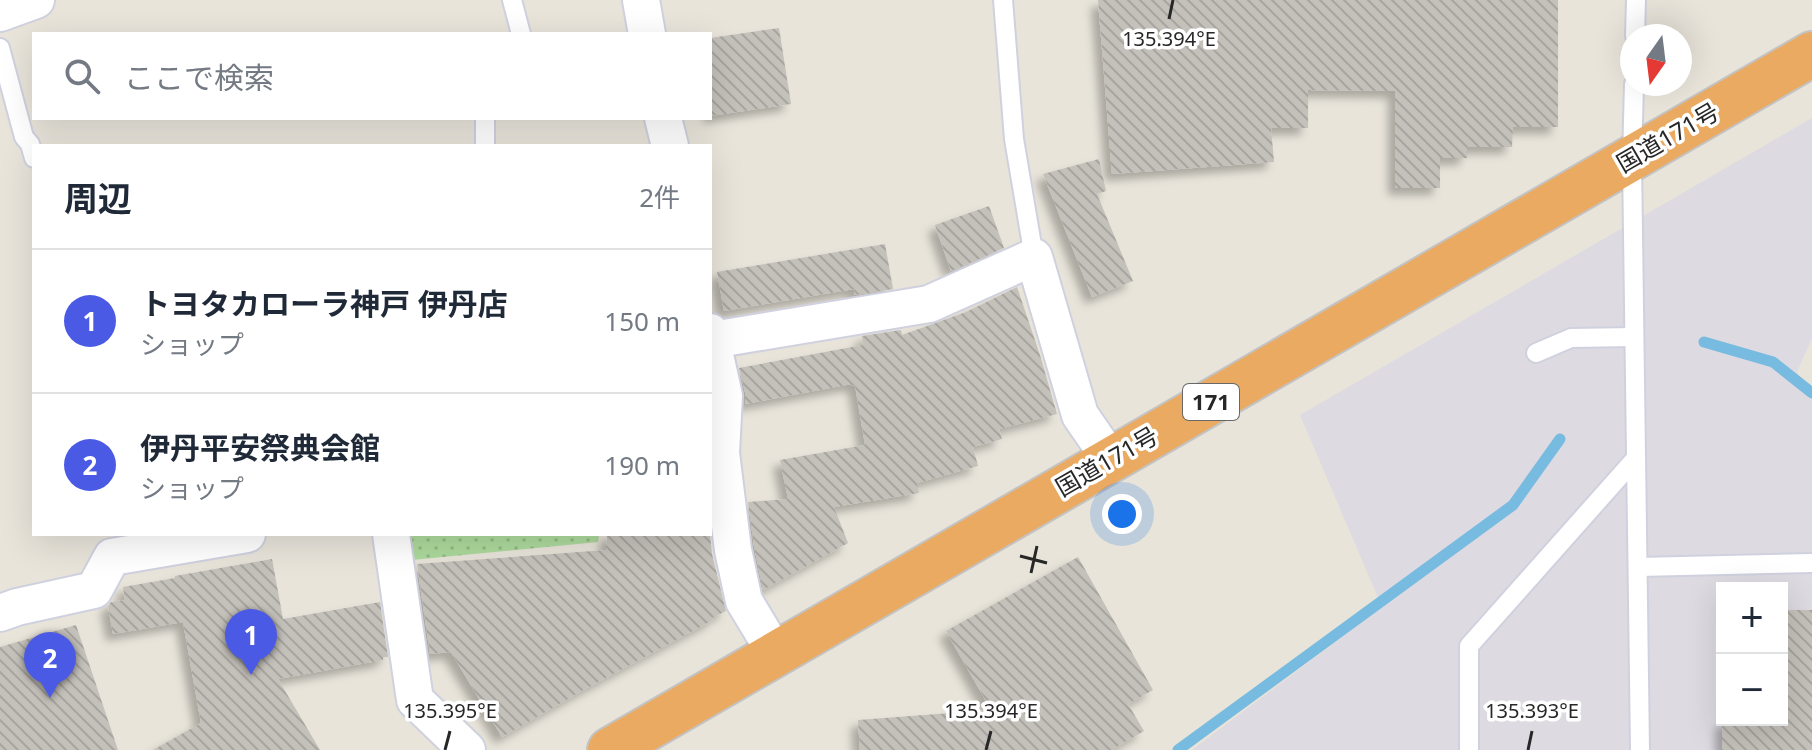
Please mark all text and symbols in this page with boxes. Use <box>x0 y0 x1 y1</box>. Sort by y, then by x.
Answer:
north arrow <box>1620 24 1692 96</box>
text: 135.394°E <box>1122 25 1216 52</box>
search box <box>32 32 712 120</box>
icon: search <box>60 54 104 98</box>
text: ここで検索 <box>124 57 274 98</box>
street label: 国道171号 <box>1610 94 1725 179</box>
text: 周辺 <box>64 175 132 221</box>
text: 2件 <box>639 179 680 215</box>
text: トヨタカローラ神戸 伊丹店 <box>140 283 508 324</box>
text: 1 <box>83 303 97 339</box>
text: 150 m <box>604 303 680 339</box>
text: ショップ <box>140 326 244 362</box>
road number: 171 <box>1183 384 1239 420</box>
street label: 国道171号 <box>1049 418 1164 503</box>
text: 伊丹平安祭典会館 <box>140 427 380 468</box>
text: 2 <box>83 447 97 483</box>
text: 190 m <box>604 447 680 483</box>
text: ショップ <box>140 470 244 506</box>
your location <box>1102 494 1142 534</box>
map controls <box>1716 582 1788 726</box>
button: + <box>1716 582 1788 654</box>
pin: 1 <box>225 609 277 675</box>
pin: 2 <box>24 632 76 698</box>
button: − <box>1716 654 1788 726</box>
text: 135.395°E <box>403 697 497 724</box>
text: 135.394°E <box>944 697 1038 724</box>
text: 135.393°E <box>1485 697 1579 724</box>

